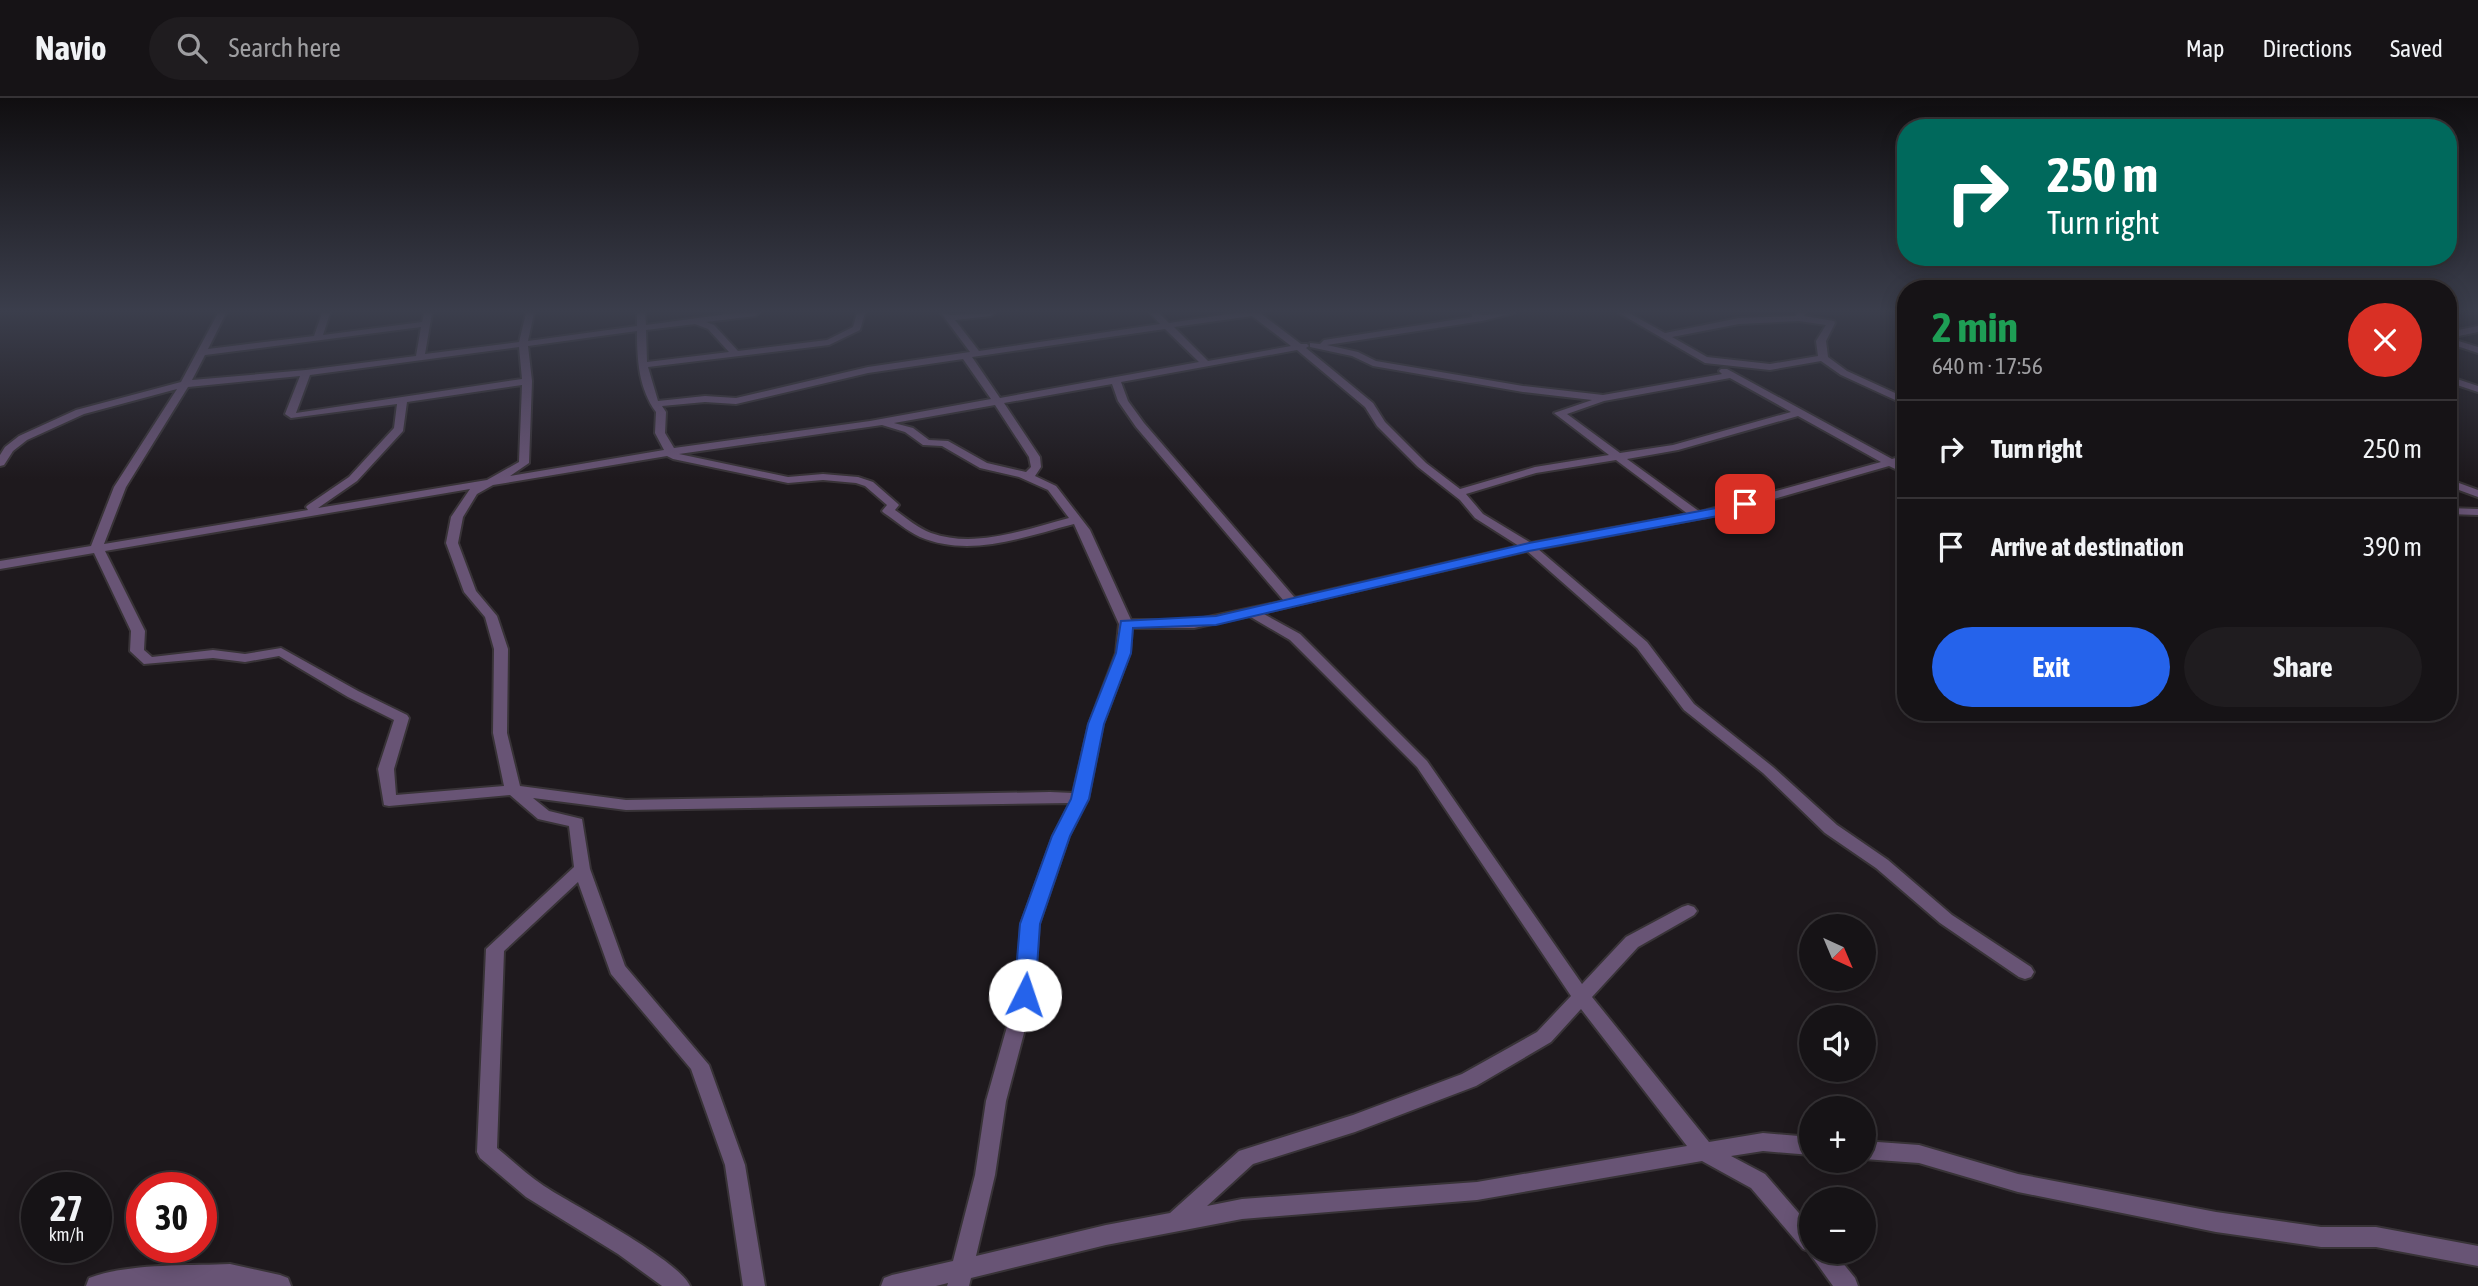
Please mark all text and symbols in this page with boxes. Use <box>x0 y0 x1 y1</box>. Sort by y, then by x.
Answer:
search box <box>149 17 639 80</box>
text: Navio <box>35 29 107 67</box>
icon: search <box>173 29 211 67</box>
text: Search here <box>229 33 341 63</box>
text: Map <box>2186 35 2224 62</box>
text: Directions <box>2262 35 2352 62</box>
text: Saved <box>2390 35 2443 62</box>
text: 250 m <box>2047 146 2158 202</box>
icon: right <box>1932 147 2023 238</box>
text: Turn right <box>2047 204 2160 241</box>
text: 2 min <box>1932 303 2018 351</box>
button: close <box>2348 303 2422 377</box>
text: 640 m · 17:56 <box>1932 353 2043 379</box>
icon: right <box>1932 430 1970 468</box>
text: Turn right <box>1991 434 2082 464</box>
text: 250 m <box>2363 434 2422 464</box>
pin <box>1715 474 1775 534</box>
icon: arrive <box>1726 485 1764 523</box>
icon: arrive <box>1932 528 1970 566</box>
text: Arrive at destination <box>1991 532 2184 562</box>
text: 390 m <box>2363 532 2422 562</box>
button: Exit <box>1932 627 2170 707</box>
button: Share <box>2184 627 2422 707</box>
north arrow <box>1799 914 1876 990</box>
map controls <box>1799 914 1876 1264</box>
position arrow <box>988 958 1062 1032</box>
button: sound <box>1799 1005 1876 1082</box>
button: + <box>1799 1096 1876 1173</box>
speed limit sign: 30 <box>126 1172 217 1263</box>
button: − <box>1799 1187 1876 1264</box>
text: 27 <box>50 1188 83 1228</box>
text: km/h <box>49 1224 84 1245</box>

